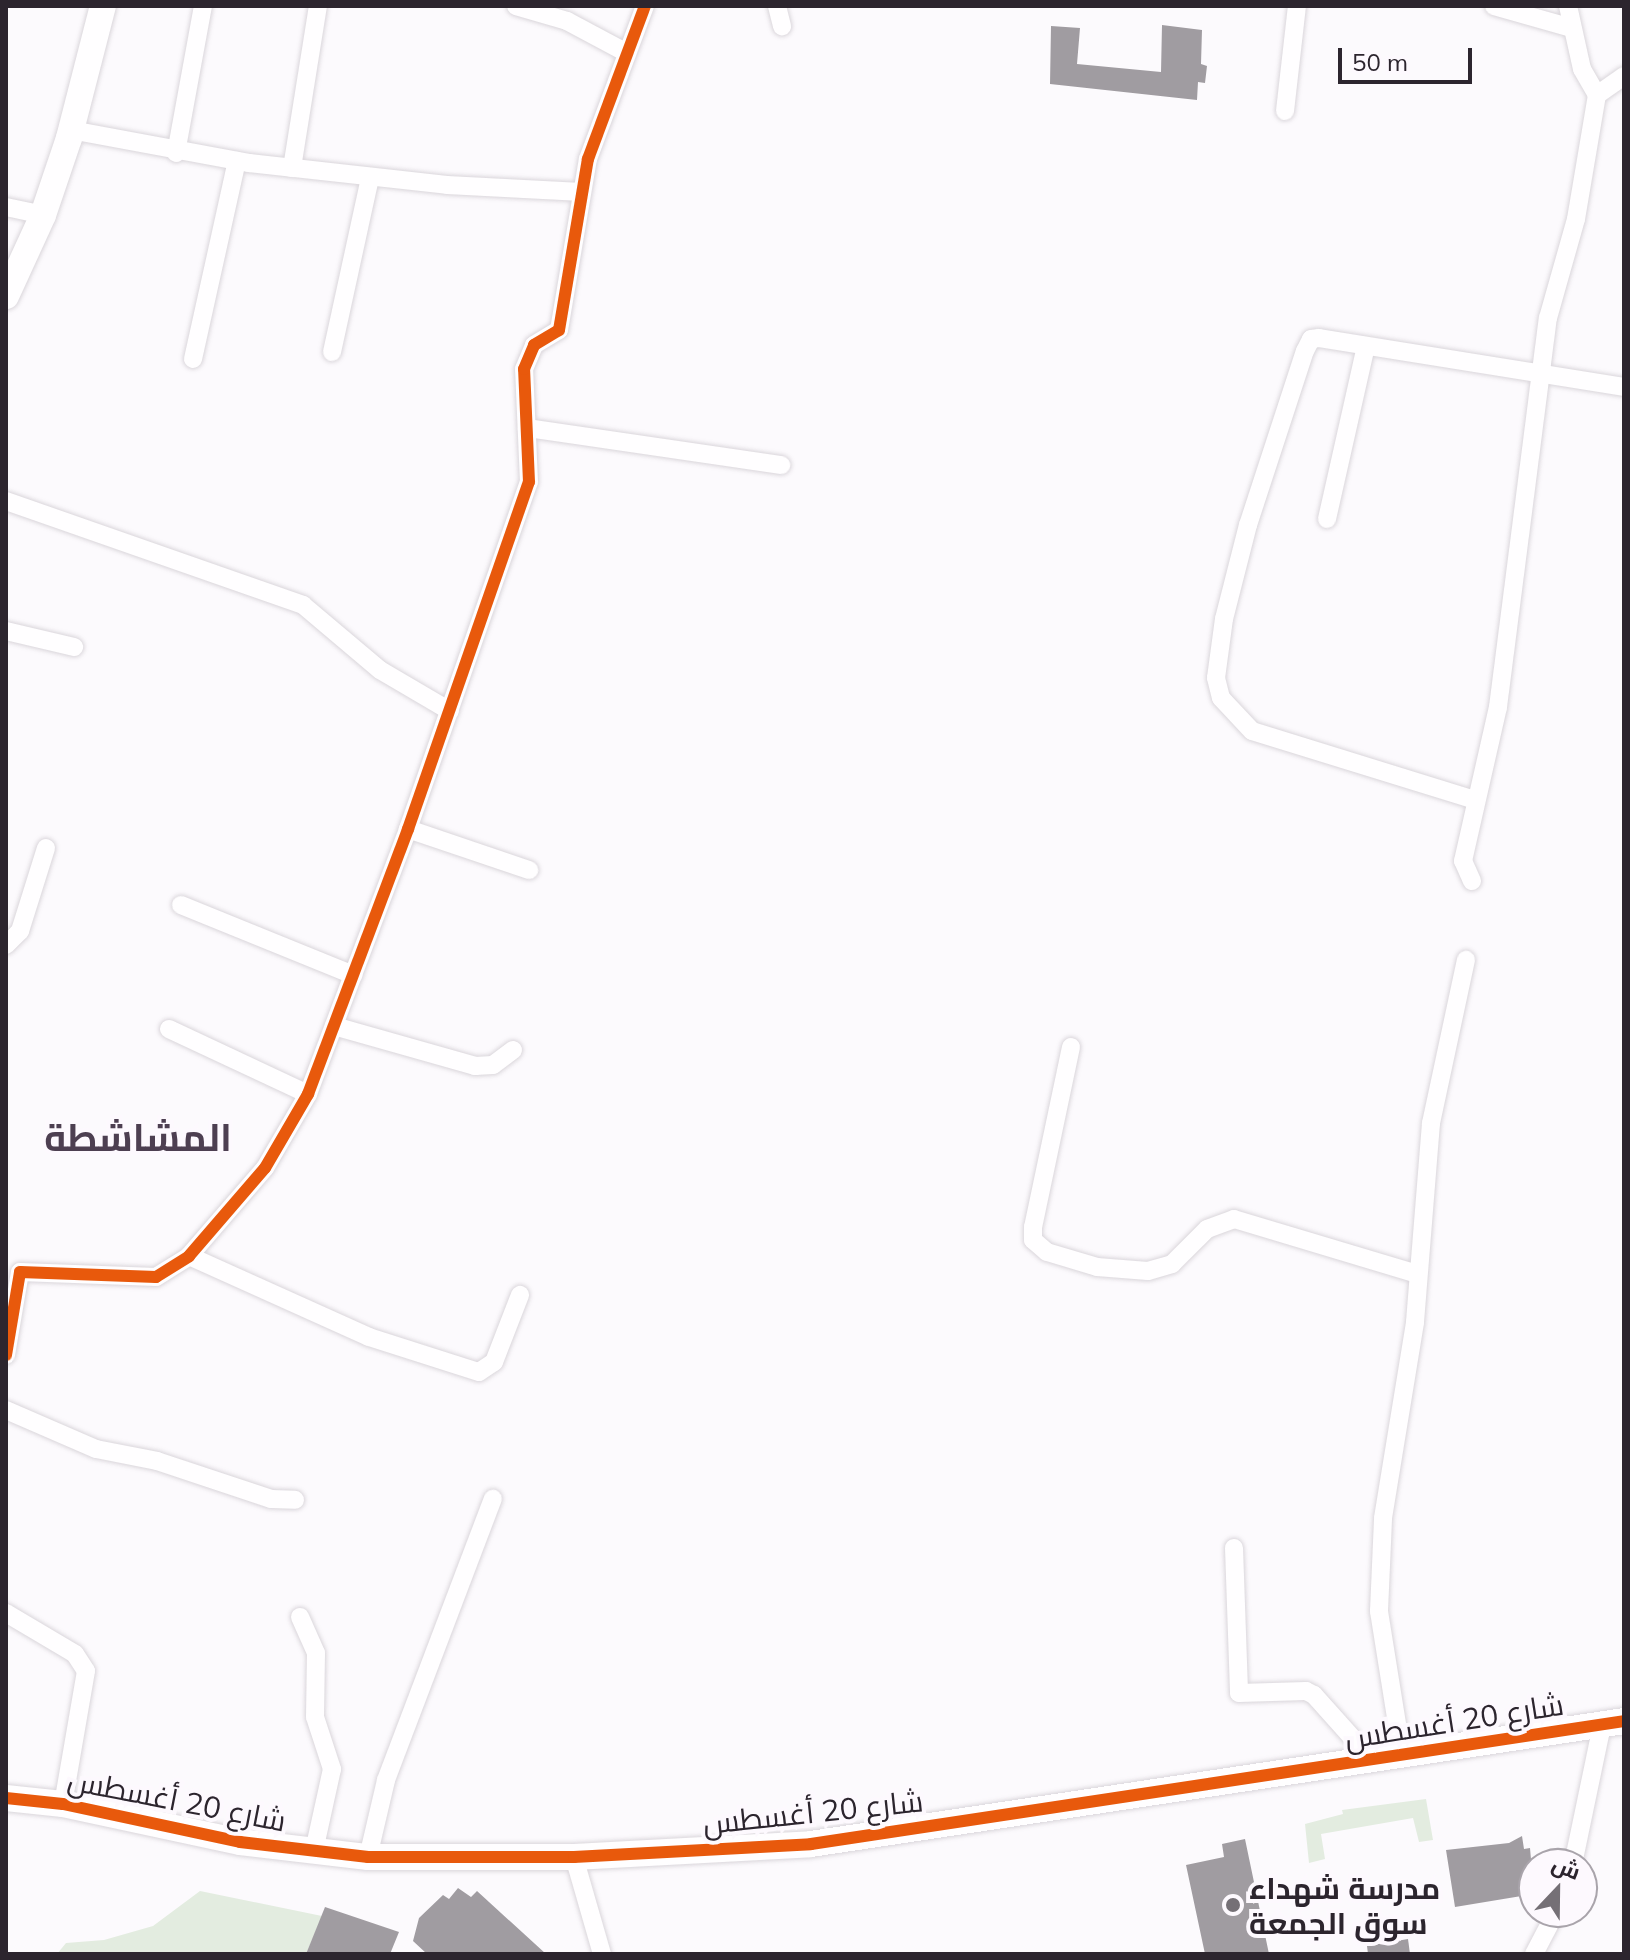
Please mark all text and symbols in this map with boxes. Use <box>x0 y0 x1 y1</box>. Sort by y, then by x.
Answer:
scale bar <box>1342 32 1476 82</box>
text: 50 m <box>1352 47 1408 77</box>
district label: المشاشطة <box>44 1115 232 1161</box>
street label: شارع 20 أغسطس <box>1342 1686 1566 1756</box>
street label: شارع 20 أغسطس <box>65 1761 289 1839</box>
street label: شارع 20 أغسطس <box>701 1783 925 1841</box>
north arrow <box>1518 1848 1598 1928</box>
text: ش <box>1548 1849 1585 1886</box>
place label: مدرسة شهداء سوق الجمعة <box>1249 1870 1440 1940</box>
marker: مدرسة شهداء سوق الجمعة <box>1224 1896 1242 1914</box>

